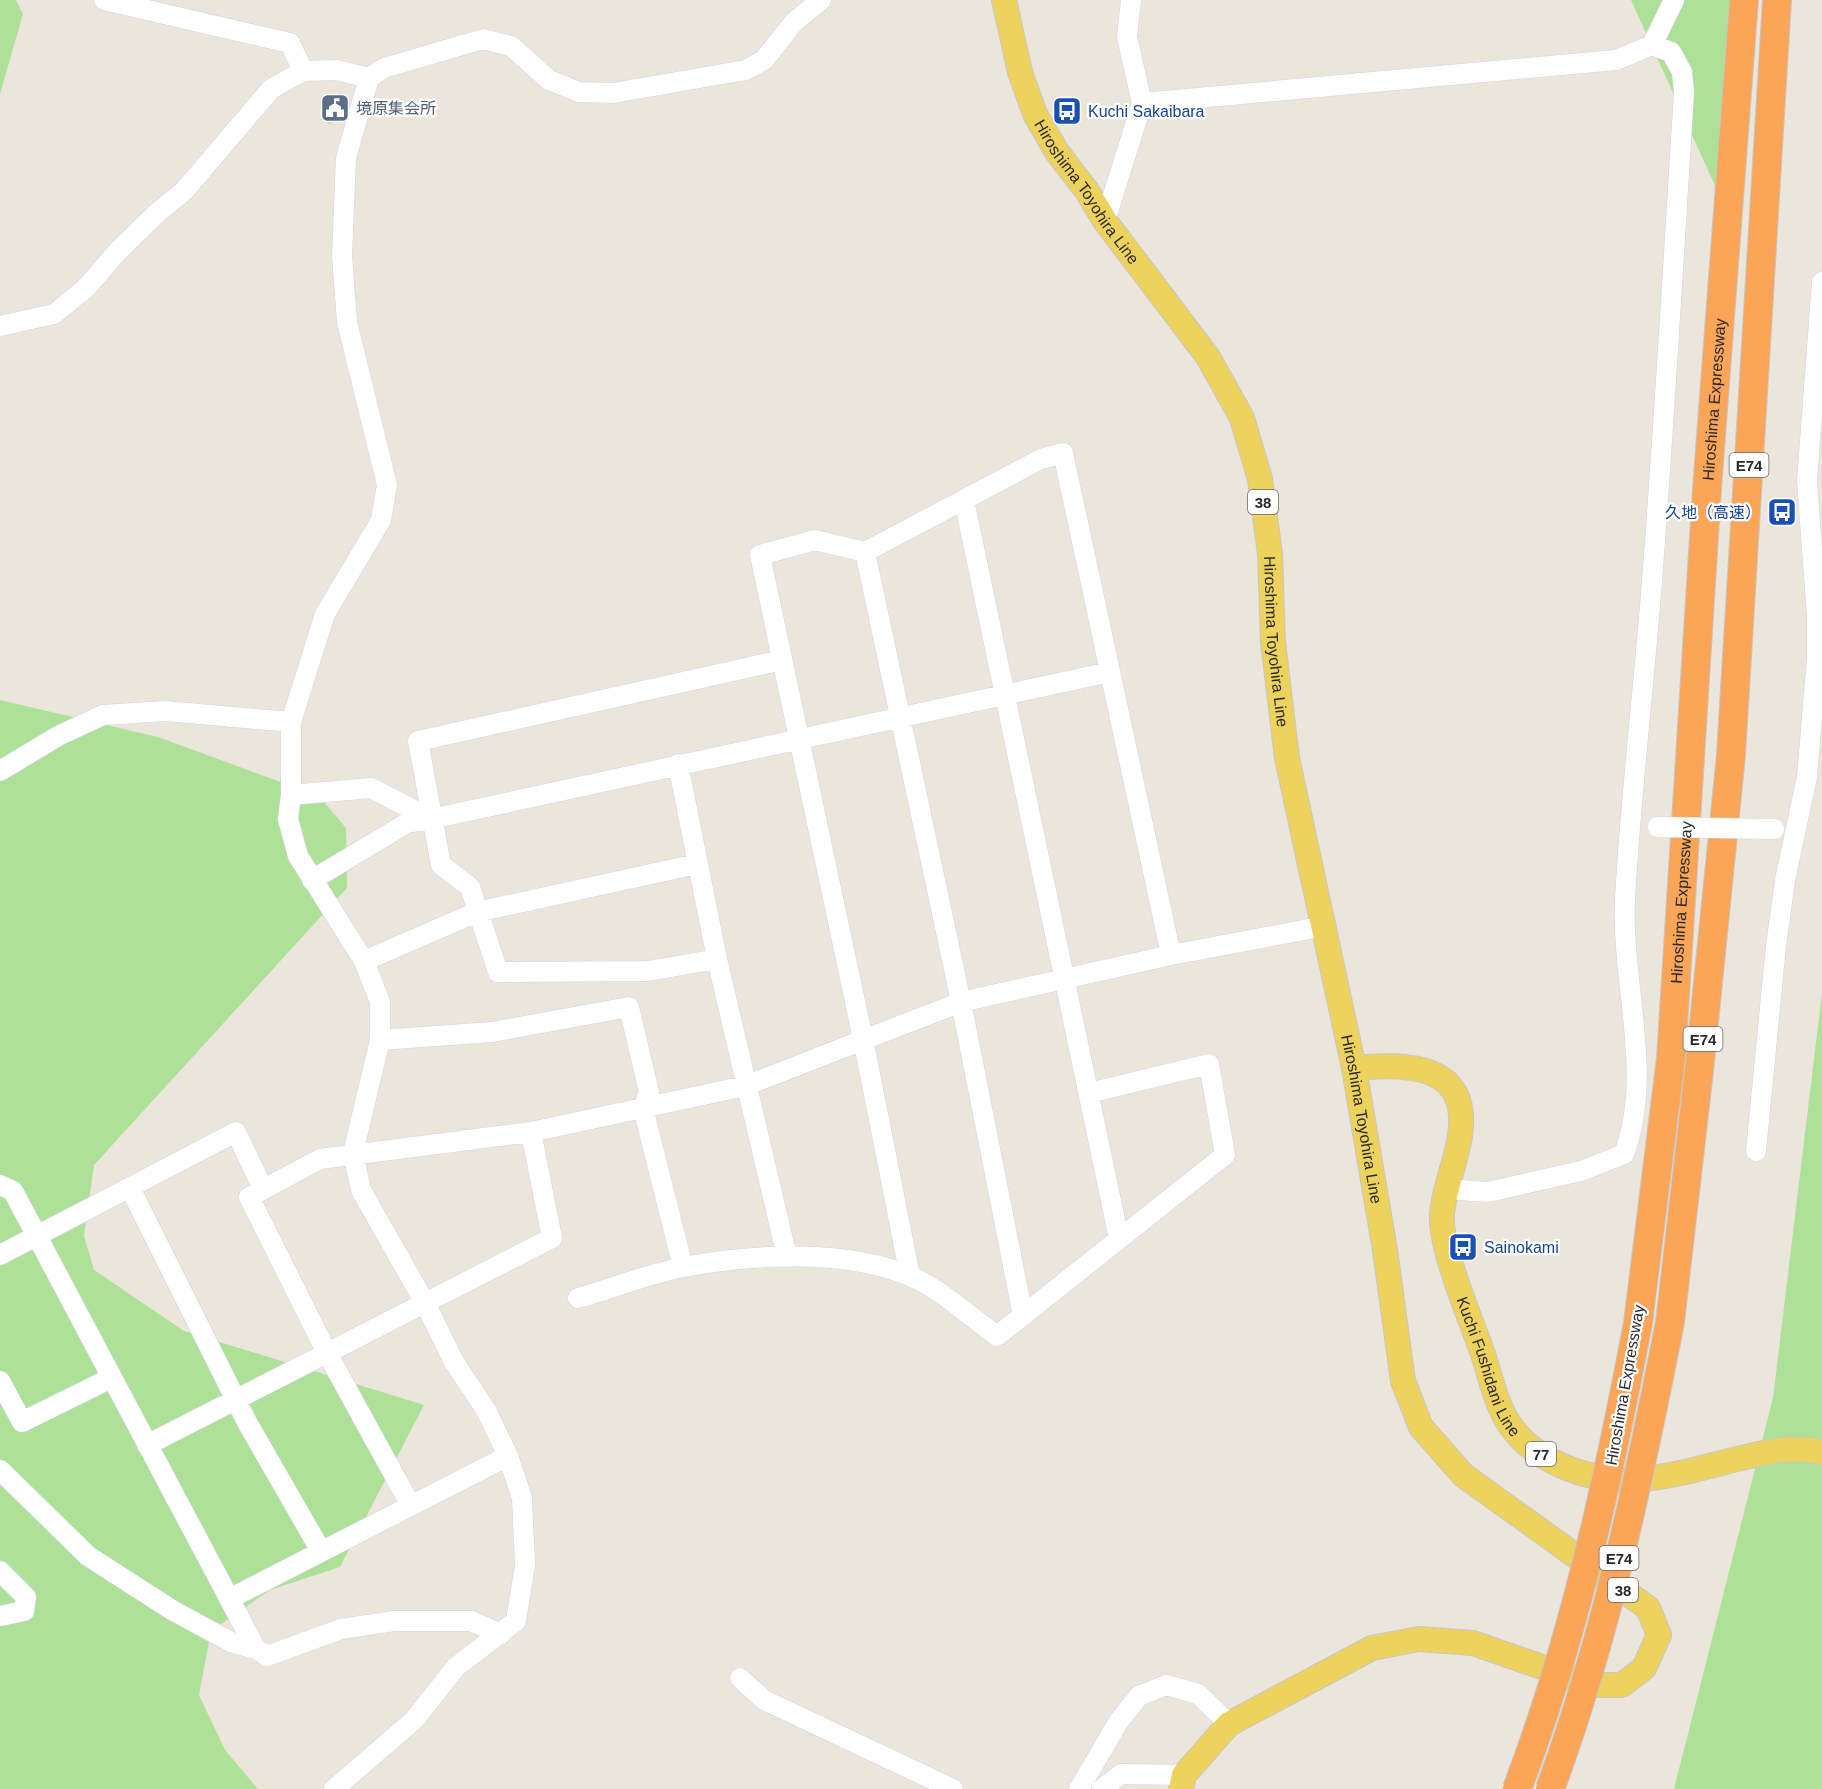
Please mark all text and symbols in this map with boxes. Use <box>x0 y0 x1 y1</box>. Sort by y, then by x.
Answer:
public building icon: 境原集会所 <box>319 92 351 124</box>
bus stop icon: Kuchi Sakaibara <box>1051 95 1083 127</box>
place label: 境原集会所 <box>356 100 436 117</box>
place label: Kuchi Sakaibara <box>1088 103 1205 120</box>
street label: Hiroshima Toyohira Line <box>1032 117 1143 267</box>
street label: Hiroshima Expressway <box>1699 318 1728 481</box>
road number: E74 <box>1730 453 1768 477</box>
road number: 38 <box>1248 490 1278 514</box>
bus stop icon: 久地（高速） <box>1766 496 1798 528</box>
place label: 久地（高速） <box>1665 504 1761 521</box>
street label: Hiroshima Toyohira Line <box>1262 556 1292 728</box>
street label: Hiroshima Expressway <box>1667 821 1694 984</box>
road number: E74 <box>1684 1027 1722 1051</box>
street label: Hiroshima Toyohira Line <box>1339 1033 1385 1205</box>
bus stop icon: Sainokami <box>1447 1231 1479 1263</box>
place label: Sainokami <box>1484 1239 1559 1256</box>
street label: Kuchi Fushidani Line <box>1454 1294 1524 1440</box>
street label: Hiroshima Expressway <box>1603 1303 1647 1467</box>
road number: 77 <box>1526 1442 1556 1466</box>
road number: E74 <box>1600 1546 1638 1570</box>
road number: 38 <box>1608 1578 1638 1602</box>

